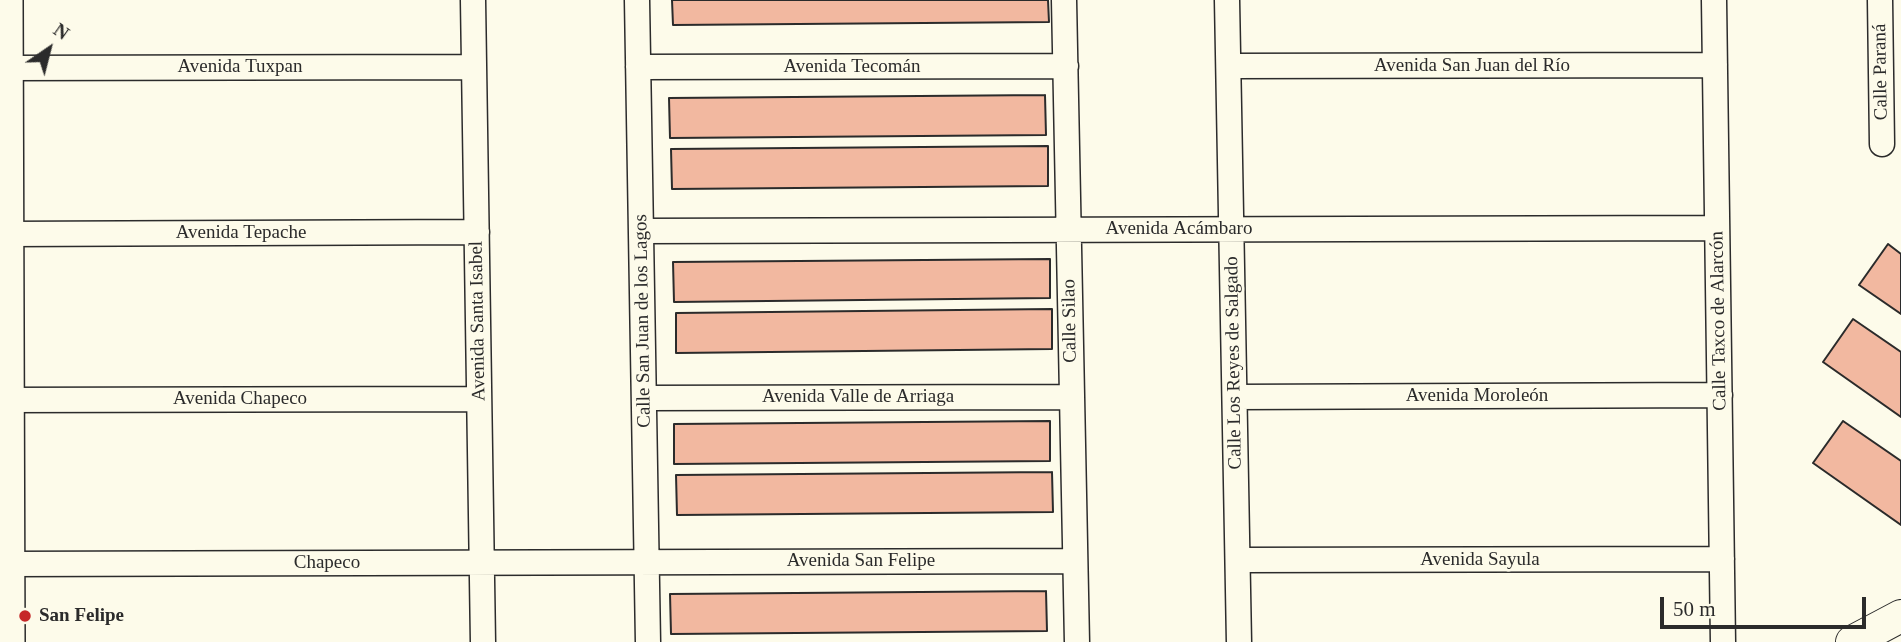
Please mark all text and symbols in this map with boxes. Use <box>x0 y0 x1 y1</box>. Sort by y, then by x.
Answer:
north arrow <box>14 14 84 84</box>
text: N <box>50 19 73 44</box>
street label: Calle Paraná <box>1869 24 1893 120</box>
street label: Avenida San Juan del Río <box>1374 55 1570 77</box>
street label: Avenida Tuxpan <box>177 56 303 78</box>
street label: Avenida Tecomán <box>783 56 921 78</box>
street label: Calle San Juan de los Lagos <box>630 214 656 428</box>
street label: Avenida Acámbaro <box>1106 218 1252 240</box>
street label: Avenida Tepache <box>176 222 306 244</box>
street label: Calle Taxco de Alarcón <box>1706 231 1732 411</box>
street label: Avenida Santa Isabel <box>465 241 491 401</box>
street label: Calle Los Reyes de Salgado <box>1221 256 1247 470</box>
street label: Calle Silao <box>1058 279 1082 363</box>
street label: Avenida Moroleón <box>1406 385 1548 407</box>
street label: Avenida Valle de Arriaga <box>762 386 954 408</box>
street label: Avenida Chapeco <box>173 388 307 410</box>
street label: Avenida Sayula <box>1420 549 1540 571</box>
street label: Avenida San Felipe <box>787 550 935 572</box>
street label: Chapeco <box>294 552 360 574</box>
scale bar <box>1663 582 1870 626</box>
text: 50 m <box>1673 597 1716 621</box>
place label: San Felipe <box>39 605 124 627</box>
marker: San Felipe <box>17 608 33 624</box>

